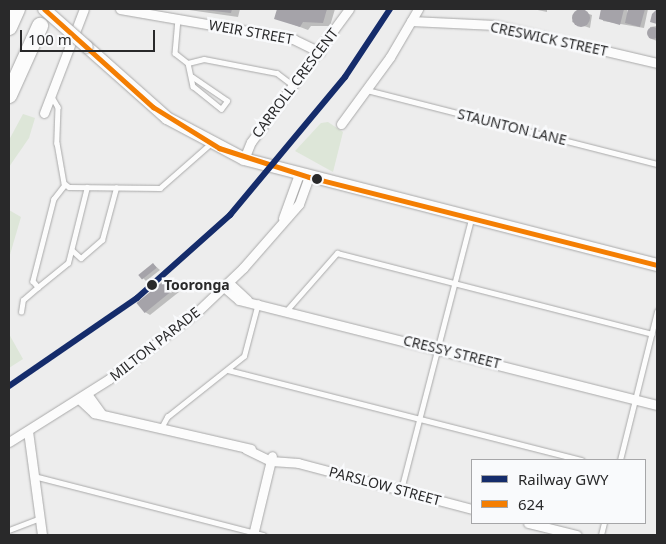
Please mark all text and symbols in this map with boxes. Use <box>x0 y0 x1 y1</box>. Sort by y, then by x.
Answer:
street label: WEIR STREET <box>207 16 295 48</box>
street label: CRESWICK STREET <box>489 18 609 60</box>
scale bar <box>22 20 158 52</box>
street label: CARROLL CRESCENT <box>248 25 342 141</box>
text: 100 m <box>28 29 72 49</box>
street label: STAUNTON LANE <box>456 105 568 149</box>
unlabelled marker <box>312 174 322 184</box>
marker: Tooronga <box>144 277 160 293</box>
place label: Tooronga <box>164 277 230 293</box>
street label: MILTON PARADE <box>107 304 203 384</box>
street label: CRESSY STREET <box>402 332 502 372</box>
legend <box>471 459 646 524</box>
street label: PARSLOW STREET <box>327 463 443 509</box>
text: Railway GWY <box>518 469 609 489</box>
text: 624 <box>518 494 544 514</box>

